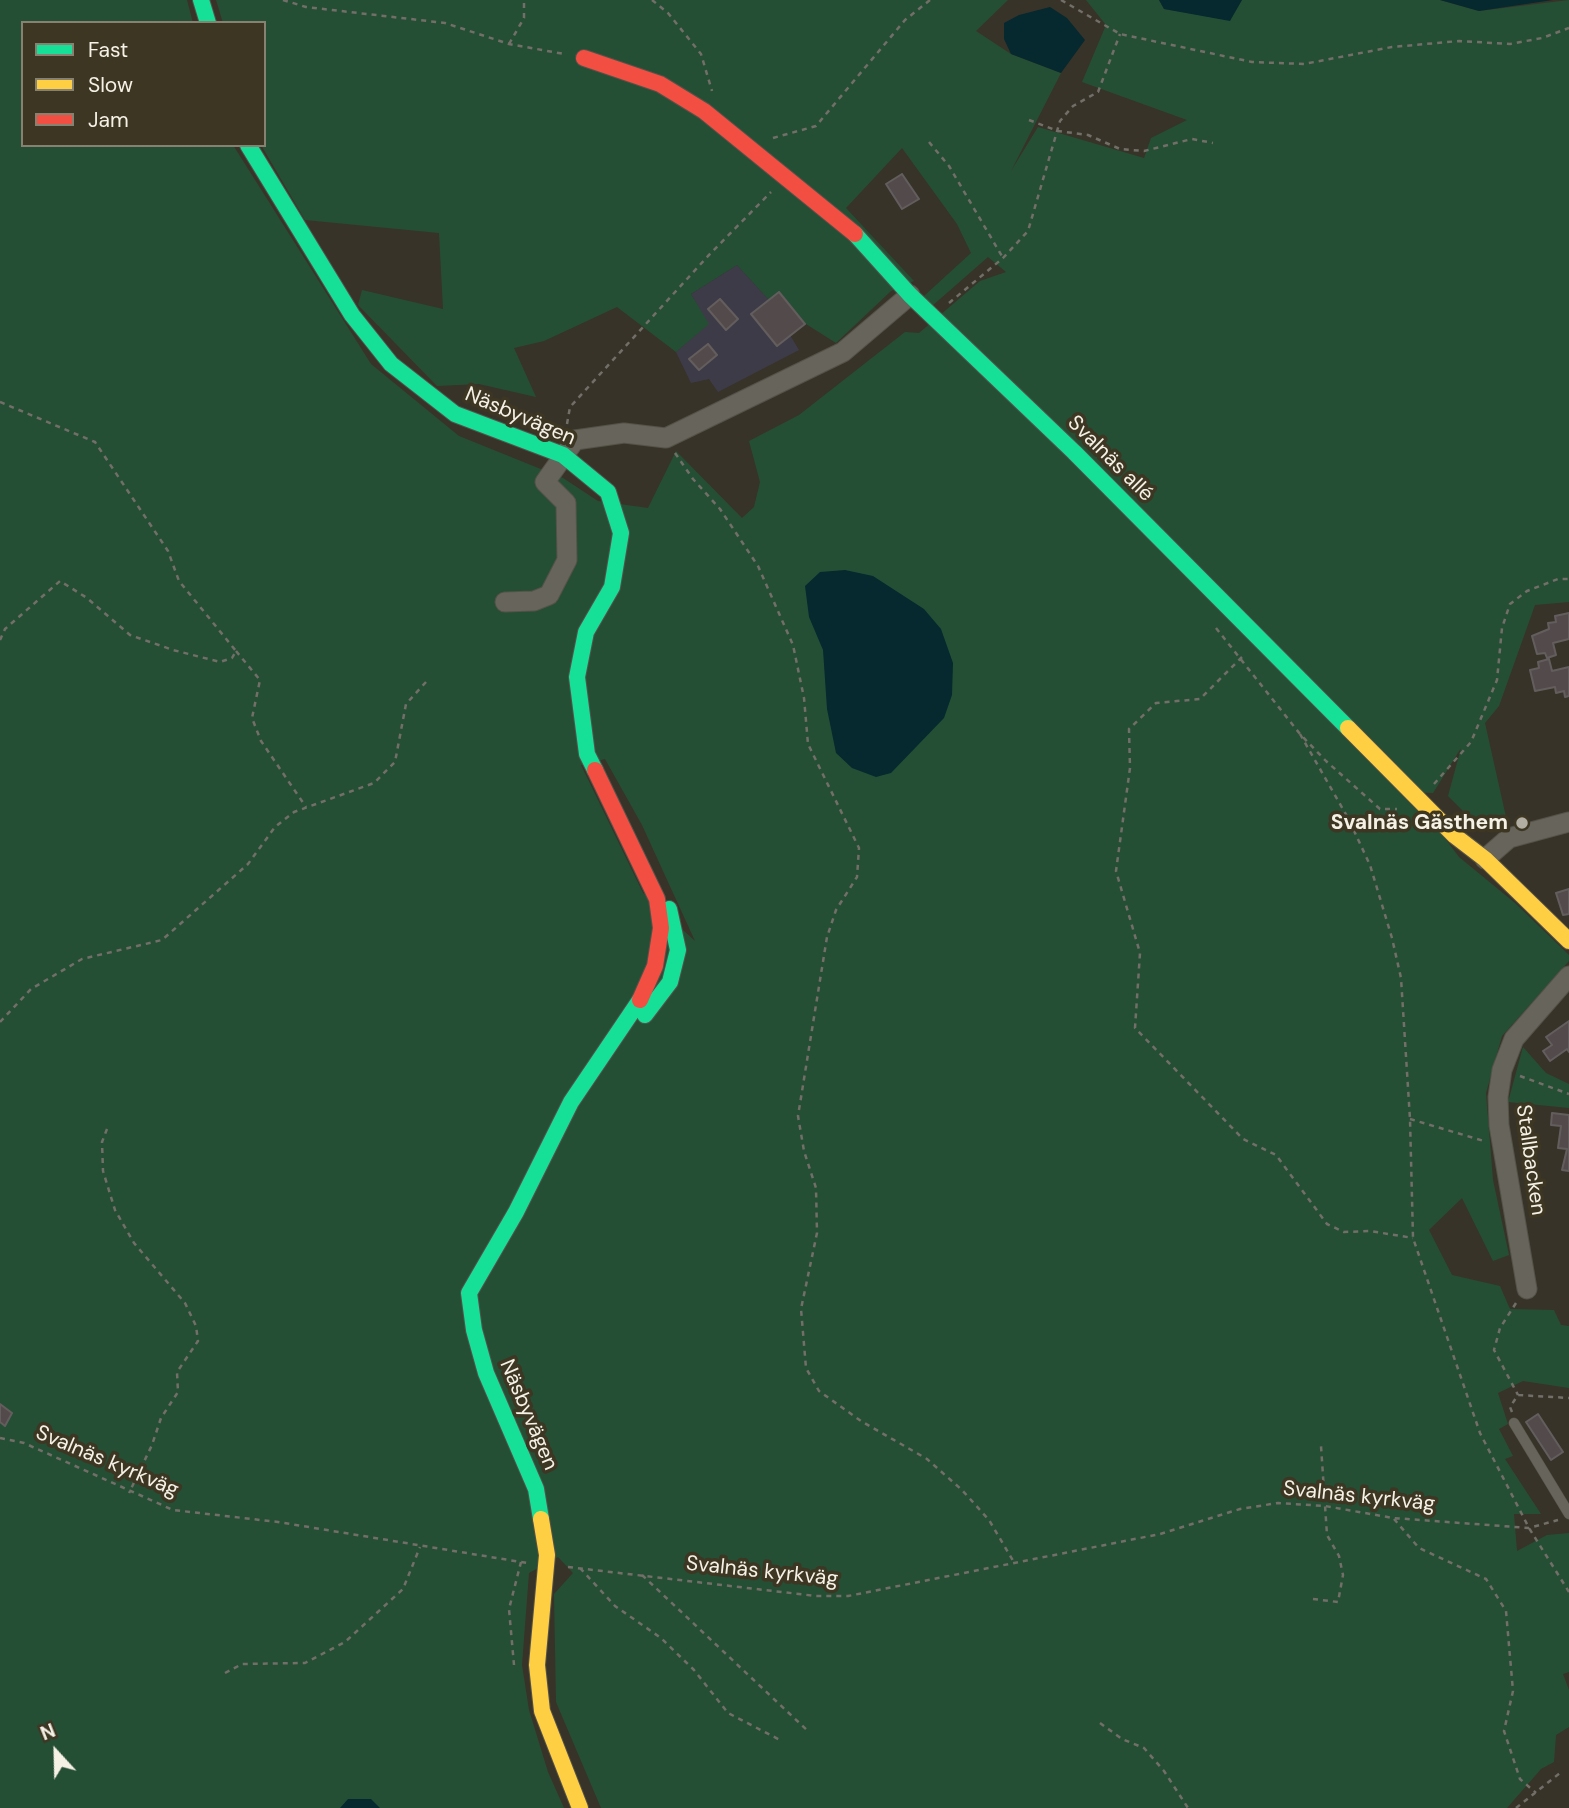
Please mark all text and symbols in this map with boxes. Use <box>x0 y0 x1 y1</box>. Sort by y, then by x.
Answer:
legend <box>21 21 266 147</box>
text: Fast <box>88 36 128 64</box>
text: Slow <box>88 71 133 99</box>
text: Jam <box>88 106 129 134</box>
street label: Näsbyvägen <box>461 382 579 452</box>
street label: Svalnäs allé <box>1062 411 1158 507</box>
place label: Svalnäs Gästhem <box>1331 810 1508 836</box>
marker: Svalnäs Gästhem <box>1514 815 1530 831</box>
street label: Stallbacken <box>1510 1103 1550 1217</box>
street label: Näsbyvägen <box>493 1356 563 1474</box>
street label: Svalnäs kyrkväg <box>32 1421 182 1503</box>
street label: Svalnäs kyrkväg <box>1282 1476 1436 1518</box>
street label: Svalnäs kyrkväg <box>685 1551 839 1593</box>
north arrow <box>21 1717 91 1787</box>
text: N <box>37 1718 59 1746</box>

